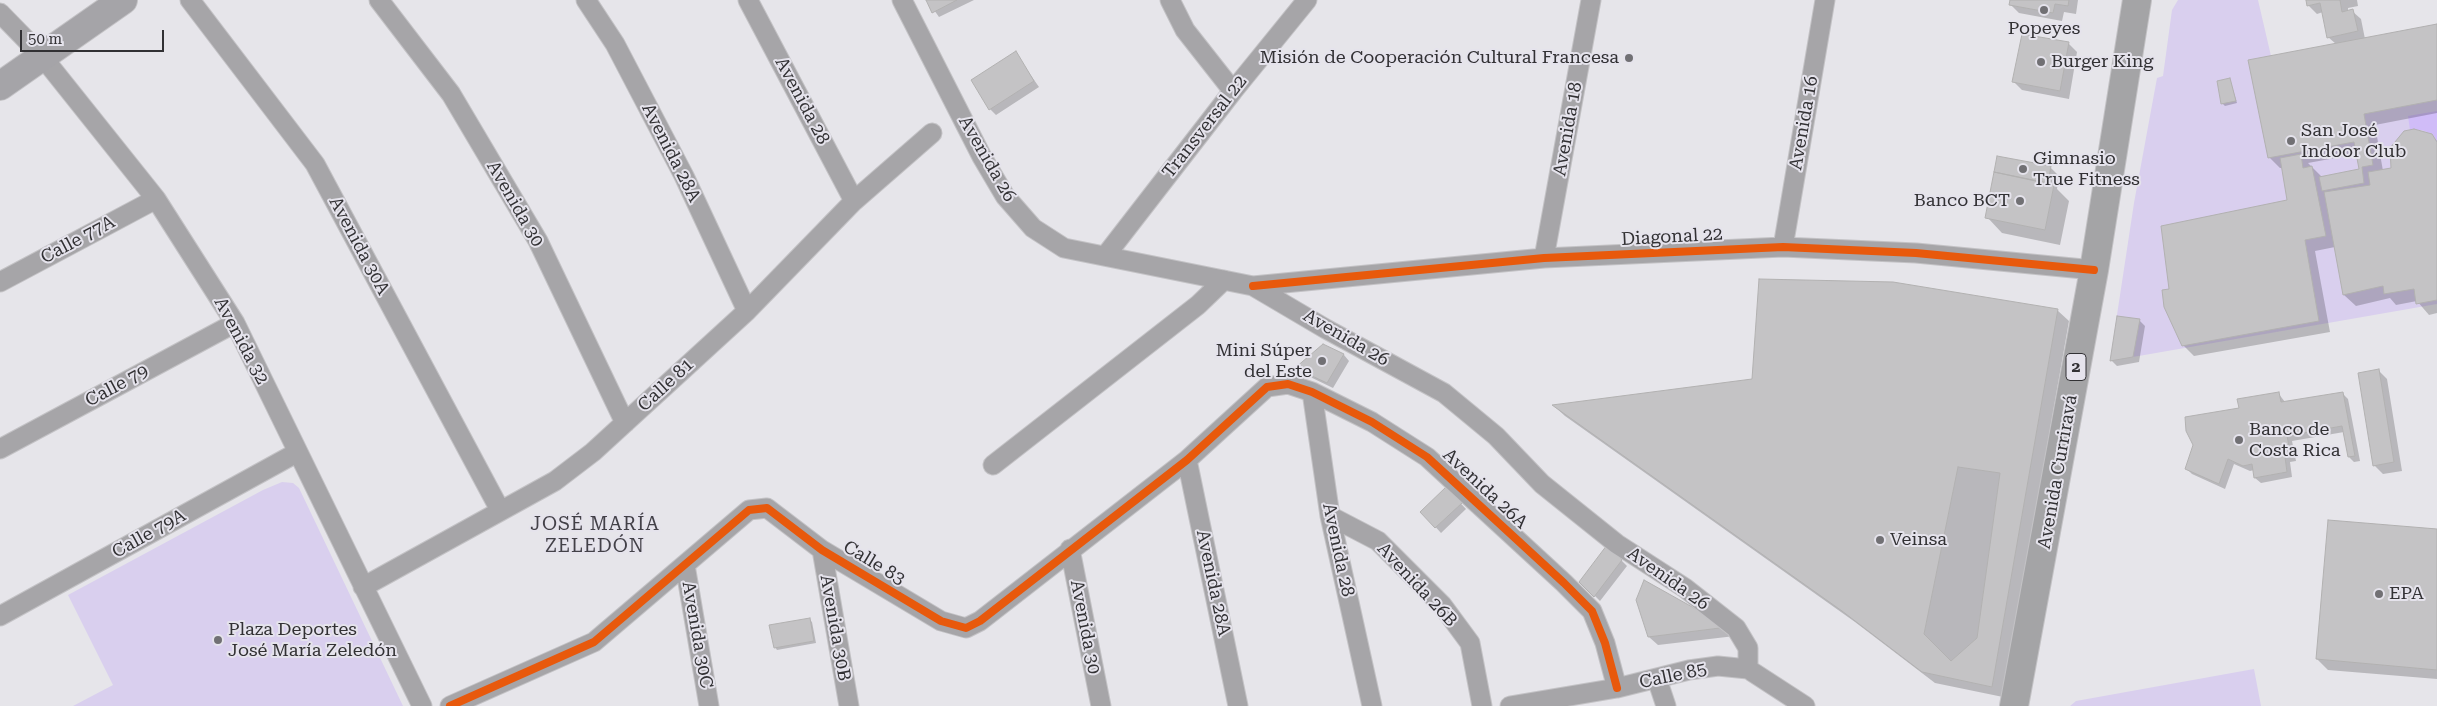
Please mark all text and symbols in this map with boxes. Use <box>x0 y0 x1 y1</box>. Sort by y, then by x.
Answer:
marker: Popeyes <box>2038 4 2050 16</box>
place label: Popeyes <box>2008 18 2080 40</box>
scale bar <box>22 20 166 52</box>
text: 50 m <box>28 30 62 48</box>
place label: Misión de Cooperación Cultural Francesa <box>1260 47 1619 69</box>
place label: Burger King <box>2051 51 2154 73</box>
marker: Misión de Cooperación Cultural Francesa <box>1623 52 1635 64</box>
street label: Avenida 28 <box>770 54 834 148</box>
marker: Burger King <box>2035 56 2047 68</box>
street label: Transversal 22 <box>1158 71 1252 183</box>
street label: Avenida 16 <box>1785 74 1823 172</box>
street label: Avenida 18 <box>1549 80 1587 178</box>
street label: Avenida 28A <box>637 100 705 206</box>
street label: Avenida 26 <box>954 112 1020 206</box>
place label: San José Indoor Club <box>2301 120 2406 162</box>
marker: San José Indoor Club <box>2285 135 2297 147</box>
place label: Gimnasio True Fitness <box>2033 148 2140 190</box>
street label: Avenida 30 <box>482 157 548 251</box>
marker: Gimnasio True Fitness <box>2017 163 2029 175</box>
place label: Banco BCT <box>1914 190 2010 212</box>
street label: Avenida 30A <box>324 193 394 299</box>
marker: Banco BCT <box>2014 195 2026 207</box>
street label: Calle 77A <box>37 211 119 269</box>
street label: Diagonal 22 <box>1621 224 1723 250</box>
street label: Avenida 32 <box>209 294 273 388</box>
street label: Avenida 26 <box>1299 305 1393 371</box>
place label: Mini Súper del Este <box>1216 340 1312 382</box>
street label: Calle 81 <box>634 354 698 416</box>
road number: 2 <box>2066 354 2086 381</box>
marker: Mini Súper del Este <box>1316 355 1328 367</box>
street label: Calle 79 <box>82 360 152 412</box>
street label: Avenida Curriravá <box>2034 393 2082 551</box>
place label: Banco de Costa Rica <box>2249 419 2341 462</box>
marker: Banco de Costa Rica <box>2233 434 2245 446</box>
street label: Avenida 26A <box>1438 444 1532 534</box>
street label: Avenida 28 <box>1318 501 1358 599</box>
street label: Calle 79A <box>108 505 190 563</box>
district label: JOSÉ MARÍA ZELEDÓN <box>529 513 661 557</box>
street label: Avenida 28A <box>1191 528 1235 638</box>
place label: Veinsa <box>1890 529 1947 551</box>
marker: Veinsa <box>1874 534 1886 546</box>
street label: Calle 83 <box>839 536 909 590</box>
street label: Avenida 26B <box>1372 538 1462 632</box>
street label: Avenida 26 <box>1623 543 1713 615</box>
street label: Avenida 30B <box>815 573 855 683</box>
street label: Avenida 30 <box>1065 578 1105 676</box>
street label: Avenida 30C <box>677 580 717 690</box>
place label: EPA <box>2389 583 2424 605</box>
marker: EPA <box>2373 588 2385 600</box>
place label: Plaza Deportes José María Zeledón <box>228 619 397 662</box>
marker: Plaza Deportes José María Zeledón <box>212 634 224 646</box>
street label: Calle 85 <box>1637 658 1709 694</box>

